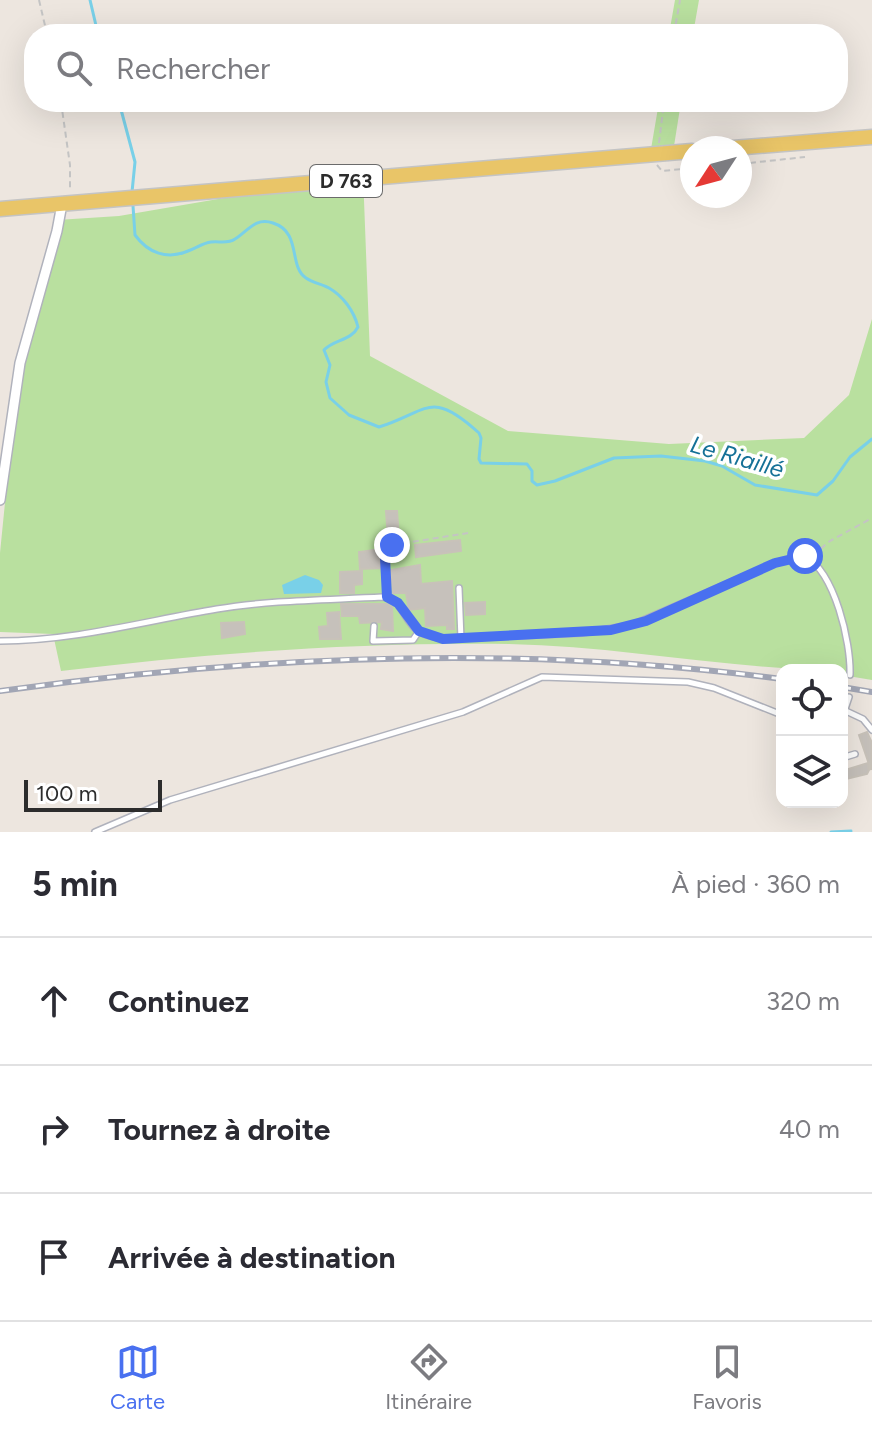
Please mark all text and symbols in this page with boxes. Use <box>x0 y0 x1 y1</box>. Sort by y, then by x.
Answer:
search box <box>24 24 848 112</box>
icon: search <box>52 46 96 90</box>
text: Rechercher <box>116 50 270 87</box>
north arrow <box>680 136 752 208</box>
road number: D 763 <box>310 165 382 197</box>
water label: Le Riaillé <box>687 429 787 484</box>
route end <box>374 527 410 563</box>
route start <box>787 538 823 574</box>
map controls <box>776 664 848 808</box>
button: locate <box>776 664 848 736</box>
button: layers <box>776 736 848 808</box>
scale bar <box>24 776 162 812</box>
text: 100 m <box>36 780 97 807</box>
text: 5 min <box>32 864 118 905</box>
text: À pied · 360 m <box>672 868 840 900</box>
icon: ahead <box>32 979 76 1023</box>
text: Continuez <box>108 983 249 1020</box>
text: 320 m <box>766 985 840 1017</box>
icon: right <box>32 1107 76 1151</box>
text: Tournez à droite <box>108 1111 330 1148</box>
text: 40 m <box>779 1113 840 1145</box>
icon: arrive <box>32 1235 76 1279</box>
text: Arrivée à destination <box>108 1239 395 1276</box>
tab: Carte <box>110 1340 165 1415</box>
tab: Itinéraire <box>385 1340 472 1415</box>
tab: Favoris <box>692 1340 762 1415</box>

